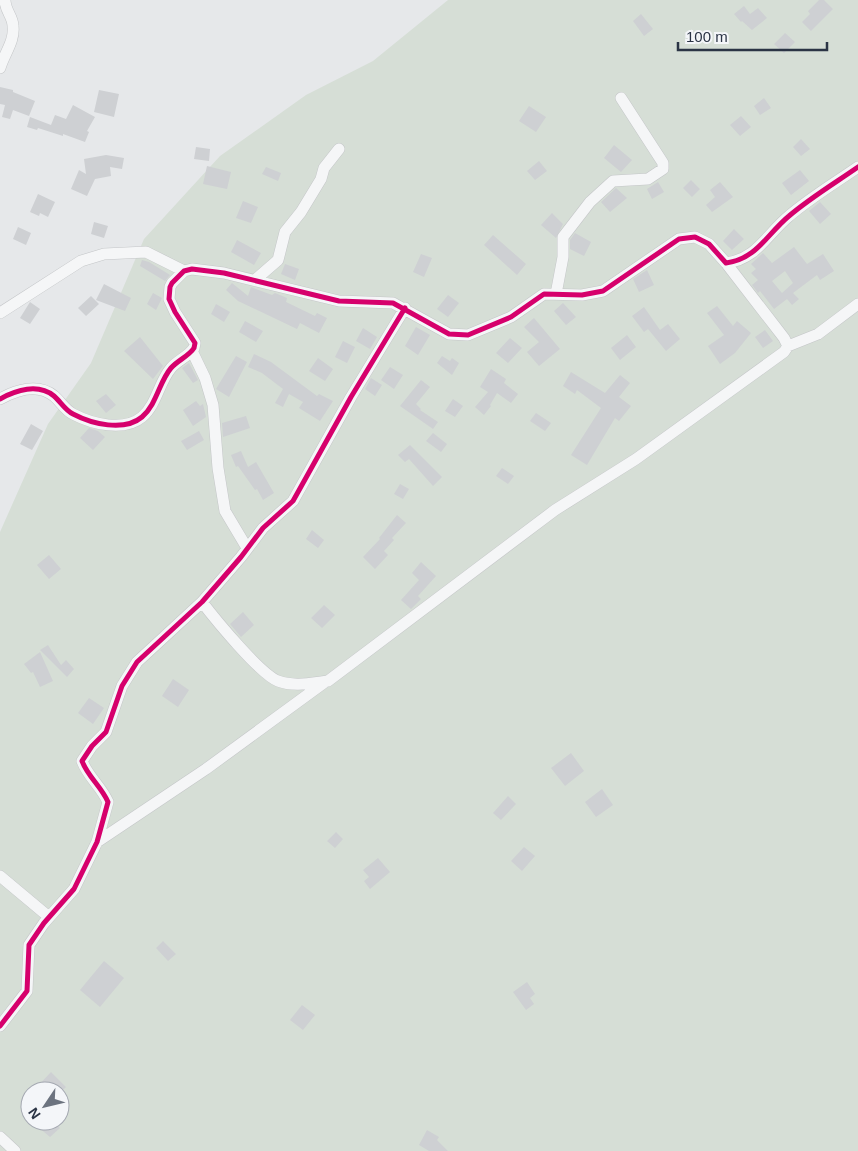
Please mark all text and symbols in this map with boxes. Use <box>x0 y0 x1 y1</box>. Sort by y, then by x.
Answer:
scale bar <box>678 20 827 52</box>
text: 100 m <box>686 28 728 45</box>
north arrow <box>20 1081 70 1131</box>
text: N <box>25 1105 44 1122</box>

